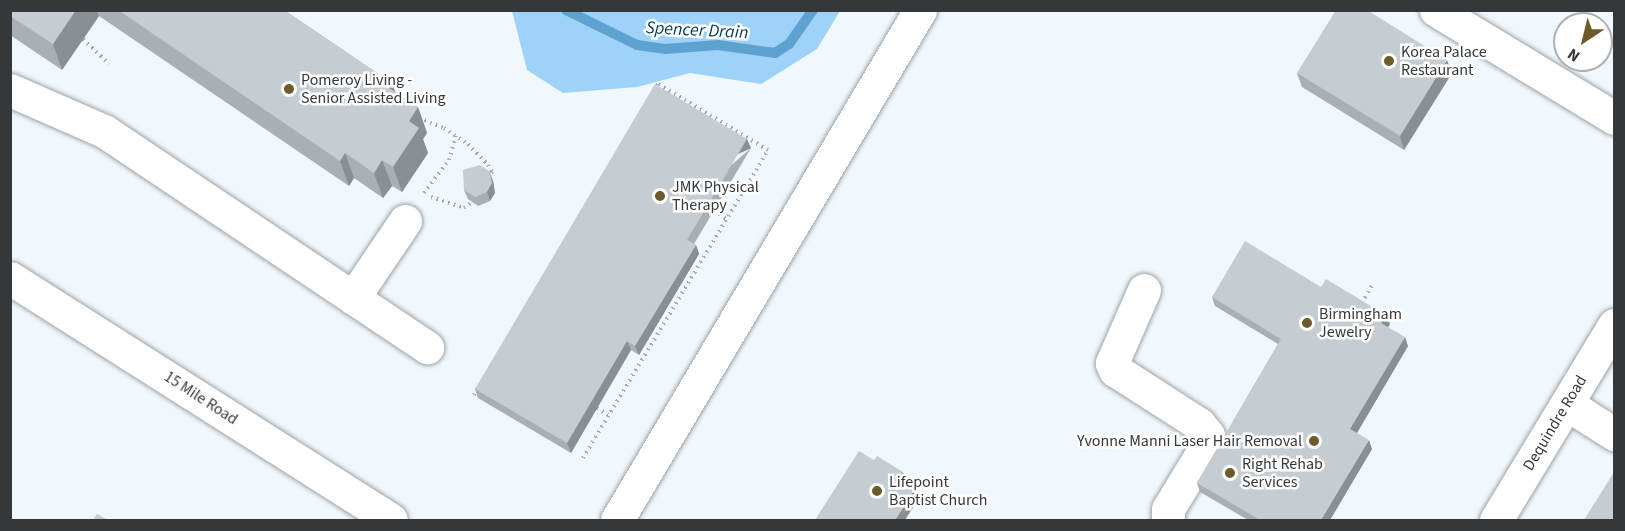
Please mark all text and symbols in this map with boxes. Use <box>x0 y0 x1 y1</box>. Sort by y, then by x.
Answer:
north arrow <box>1553 12 1613 72</box>
water label: Spencer Drain <box>645 18 749 44</box>
place label: Korea Palace Restaurant <box>1401 42 1487 80</box>
text: N <box>1563 43 1584 67</box>
marker: Korea Palace Restaurant <box>1382 54 1396 68</box>
place label: Pomeroy Living - Senior Assisted Living <box>301 70 446 108</box>
marker: Pomeroy Living - Senior Assisted Living <box>282 82 296 96</box>
place label: JMK Physical Therapy <box>672 177 759 215</box>
marker: JMK Physical Therapy <box>653 189 667 203</box>
place label: Birmingham Jewelry <box>1319 304 1402 342</box>
marker: Birmingham Jewelry <box>1300 316 1314 330</box>
street label: 15 Mile Road <box>160 367 242 429</box>
street label: Dequindre Road <box>1519 372 1591 474</box>
place label: Yvonne Manni Laser Hair Removal <box>1077 431 1302 451</box>
marker: Yvonne Manni Laser Hair Removal <box>1307 434 1321 448</box>
place label: Right Rehab Services <box>1242 454 1323 492</box>
marker: Right Rehab Services <box>1223 466 1237 480</box>
place label: Lifepoint Baptist Church <box>889 472 987 510</box>
marker: Lifepoint Baptist Church <box>870 484 884 498</box>

